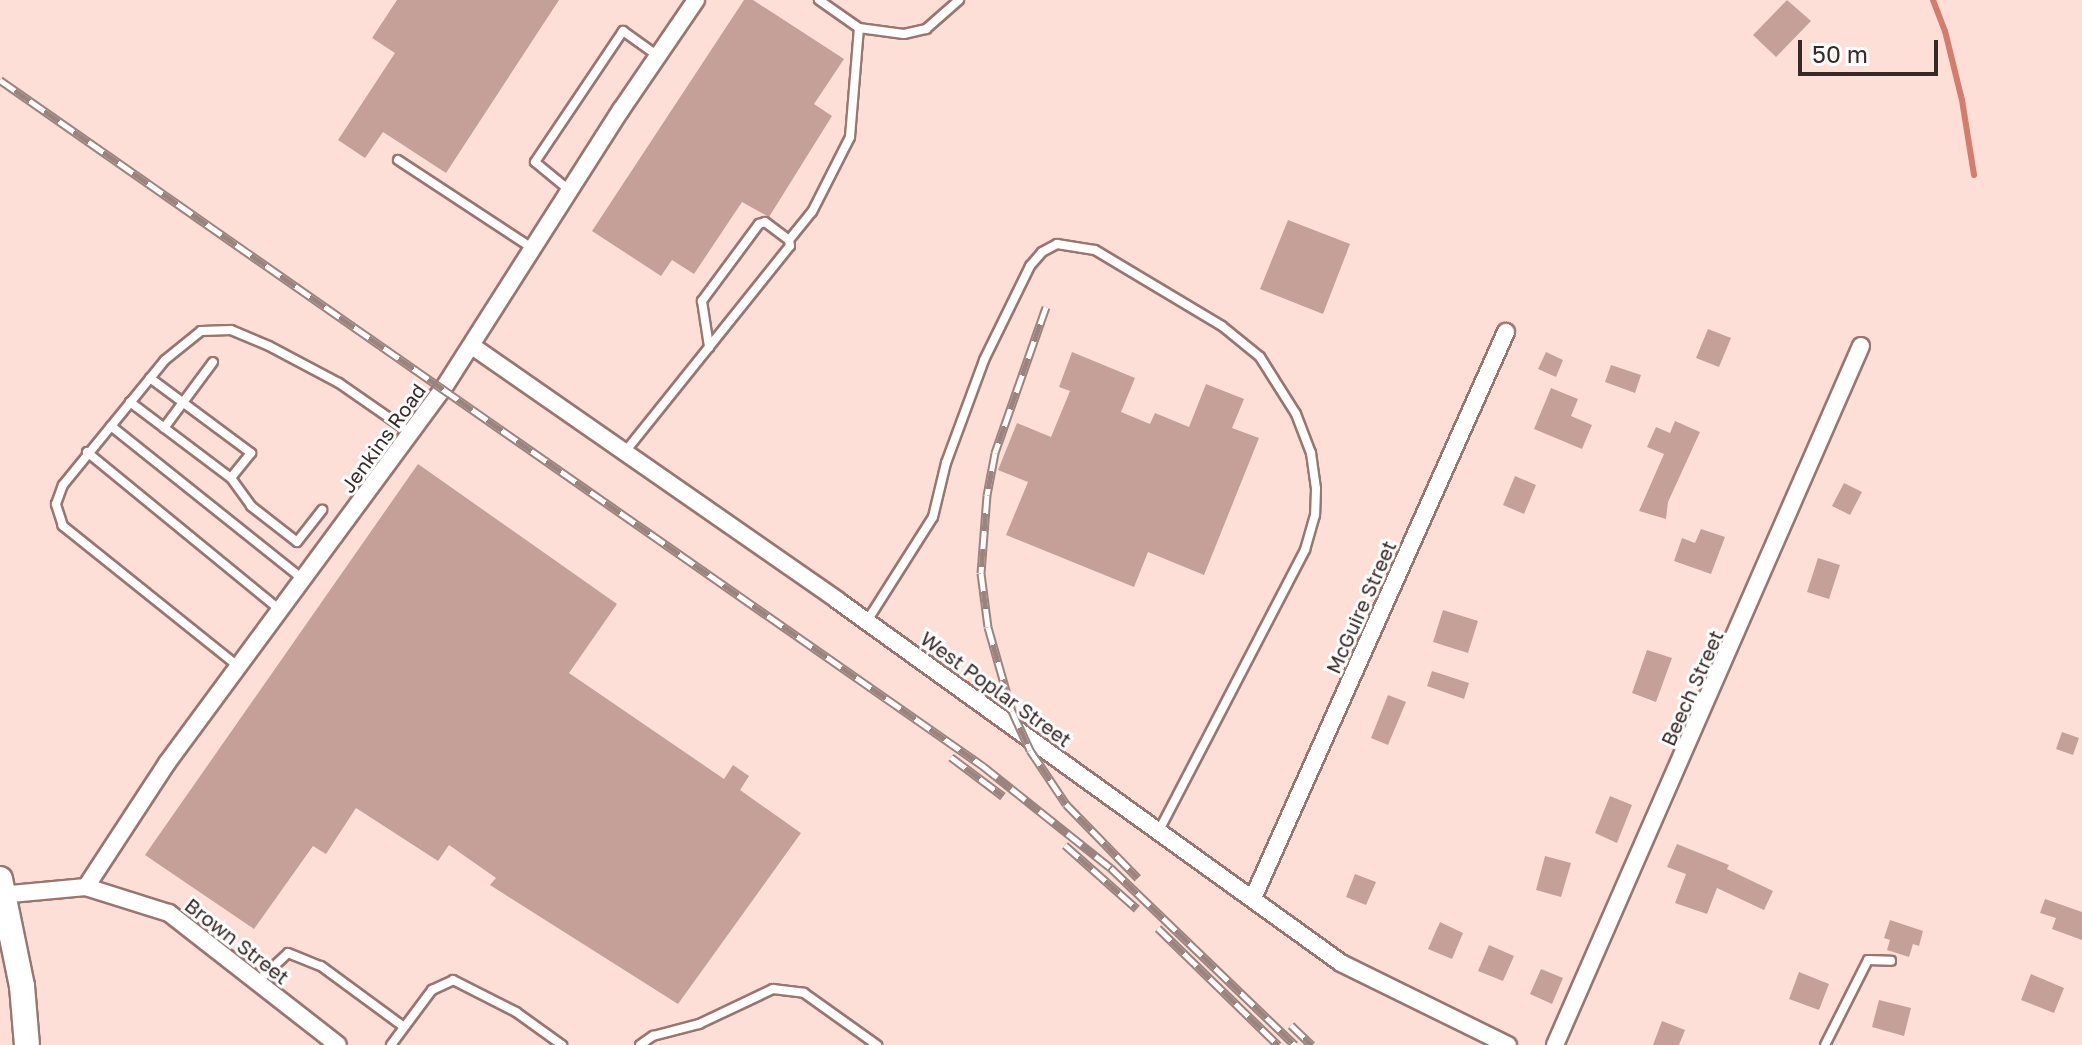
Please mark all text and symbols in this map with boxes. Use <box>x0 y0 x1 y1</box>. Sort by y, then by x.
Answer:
scale bar <box>1802 24 1942 74</box>
text: 50 m <box>1812 39 1868 68</box>
street label: Jenkins Road <box>336 379 430 497</box>
street label: McGuire Street <box>1321 537 1401 677</box>
street label: West Poplar Street <box>916 626 1076 752</box>
street label: Beech Street <box>1656 626 1728 750</box>
street label: Brown Street <box>180 893 294 989</box>

